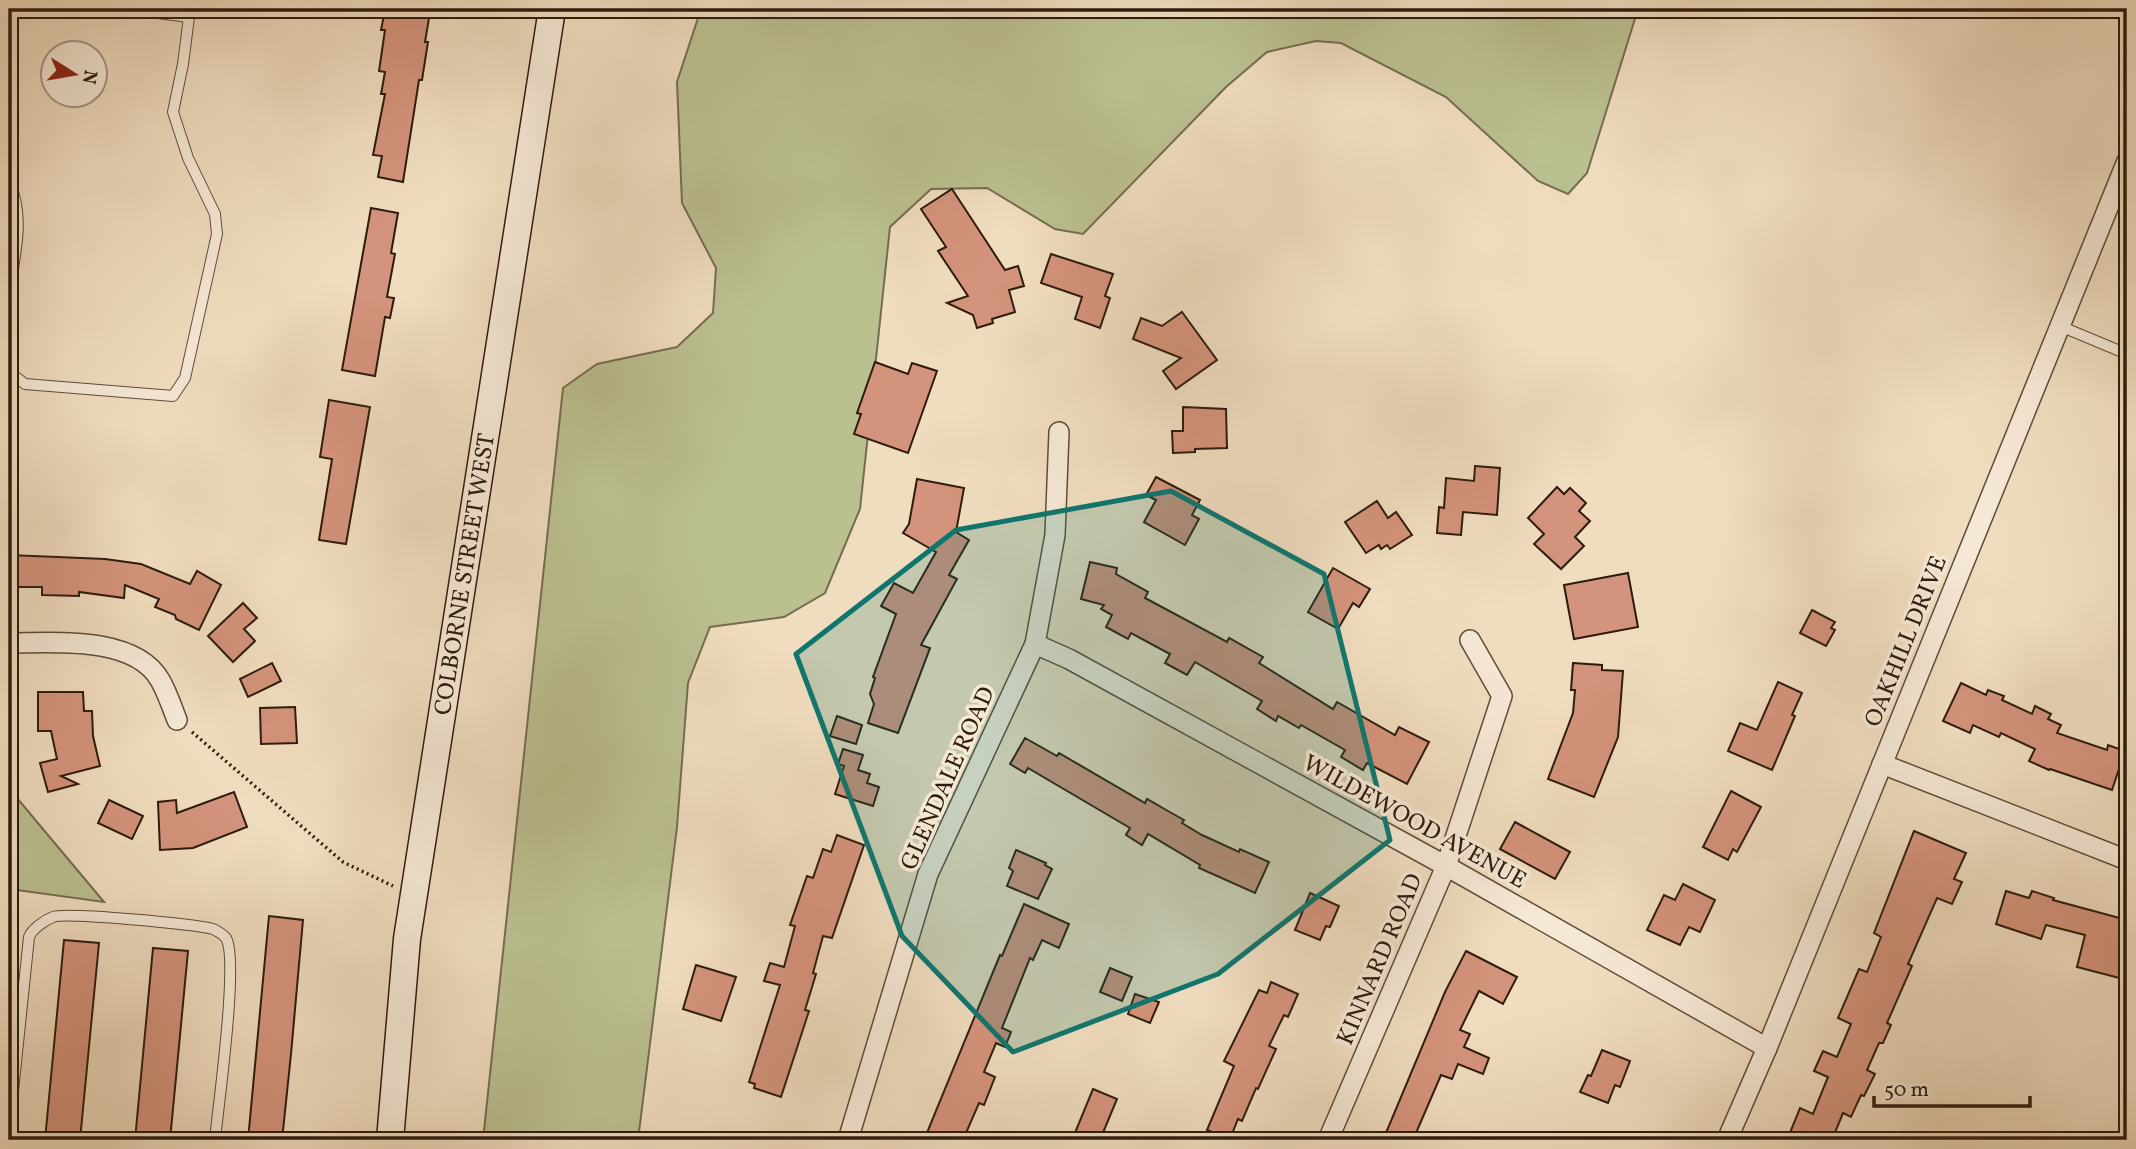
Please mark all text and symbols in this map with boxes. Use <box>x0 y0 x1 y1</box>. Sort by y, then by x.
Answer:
north arrow <box>38 38 108 108</box>
text: N <box>75 68 103 86</box>
street label: COLBORNE STREET WEST <box>427 431 505 718</box>
street label: OAKHILL DRIVE <box>1857 551 1957 732</box>
street label: GLENDALE ROAD <box>893 682 1005 876</box>
street label: WILDEWOOD AVENUE <box>1296 747 1532 898</box>
street label: KINNARD ROAD <box>1329 869 1432 1051</box>
scale bar <box>1874 1065 2029 1109</box>
text: 50 m <box>1884 1076 1929 1105</box>

